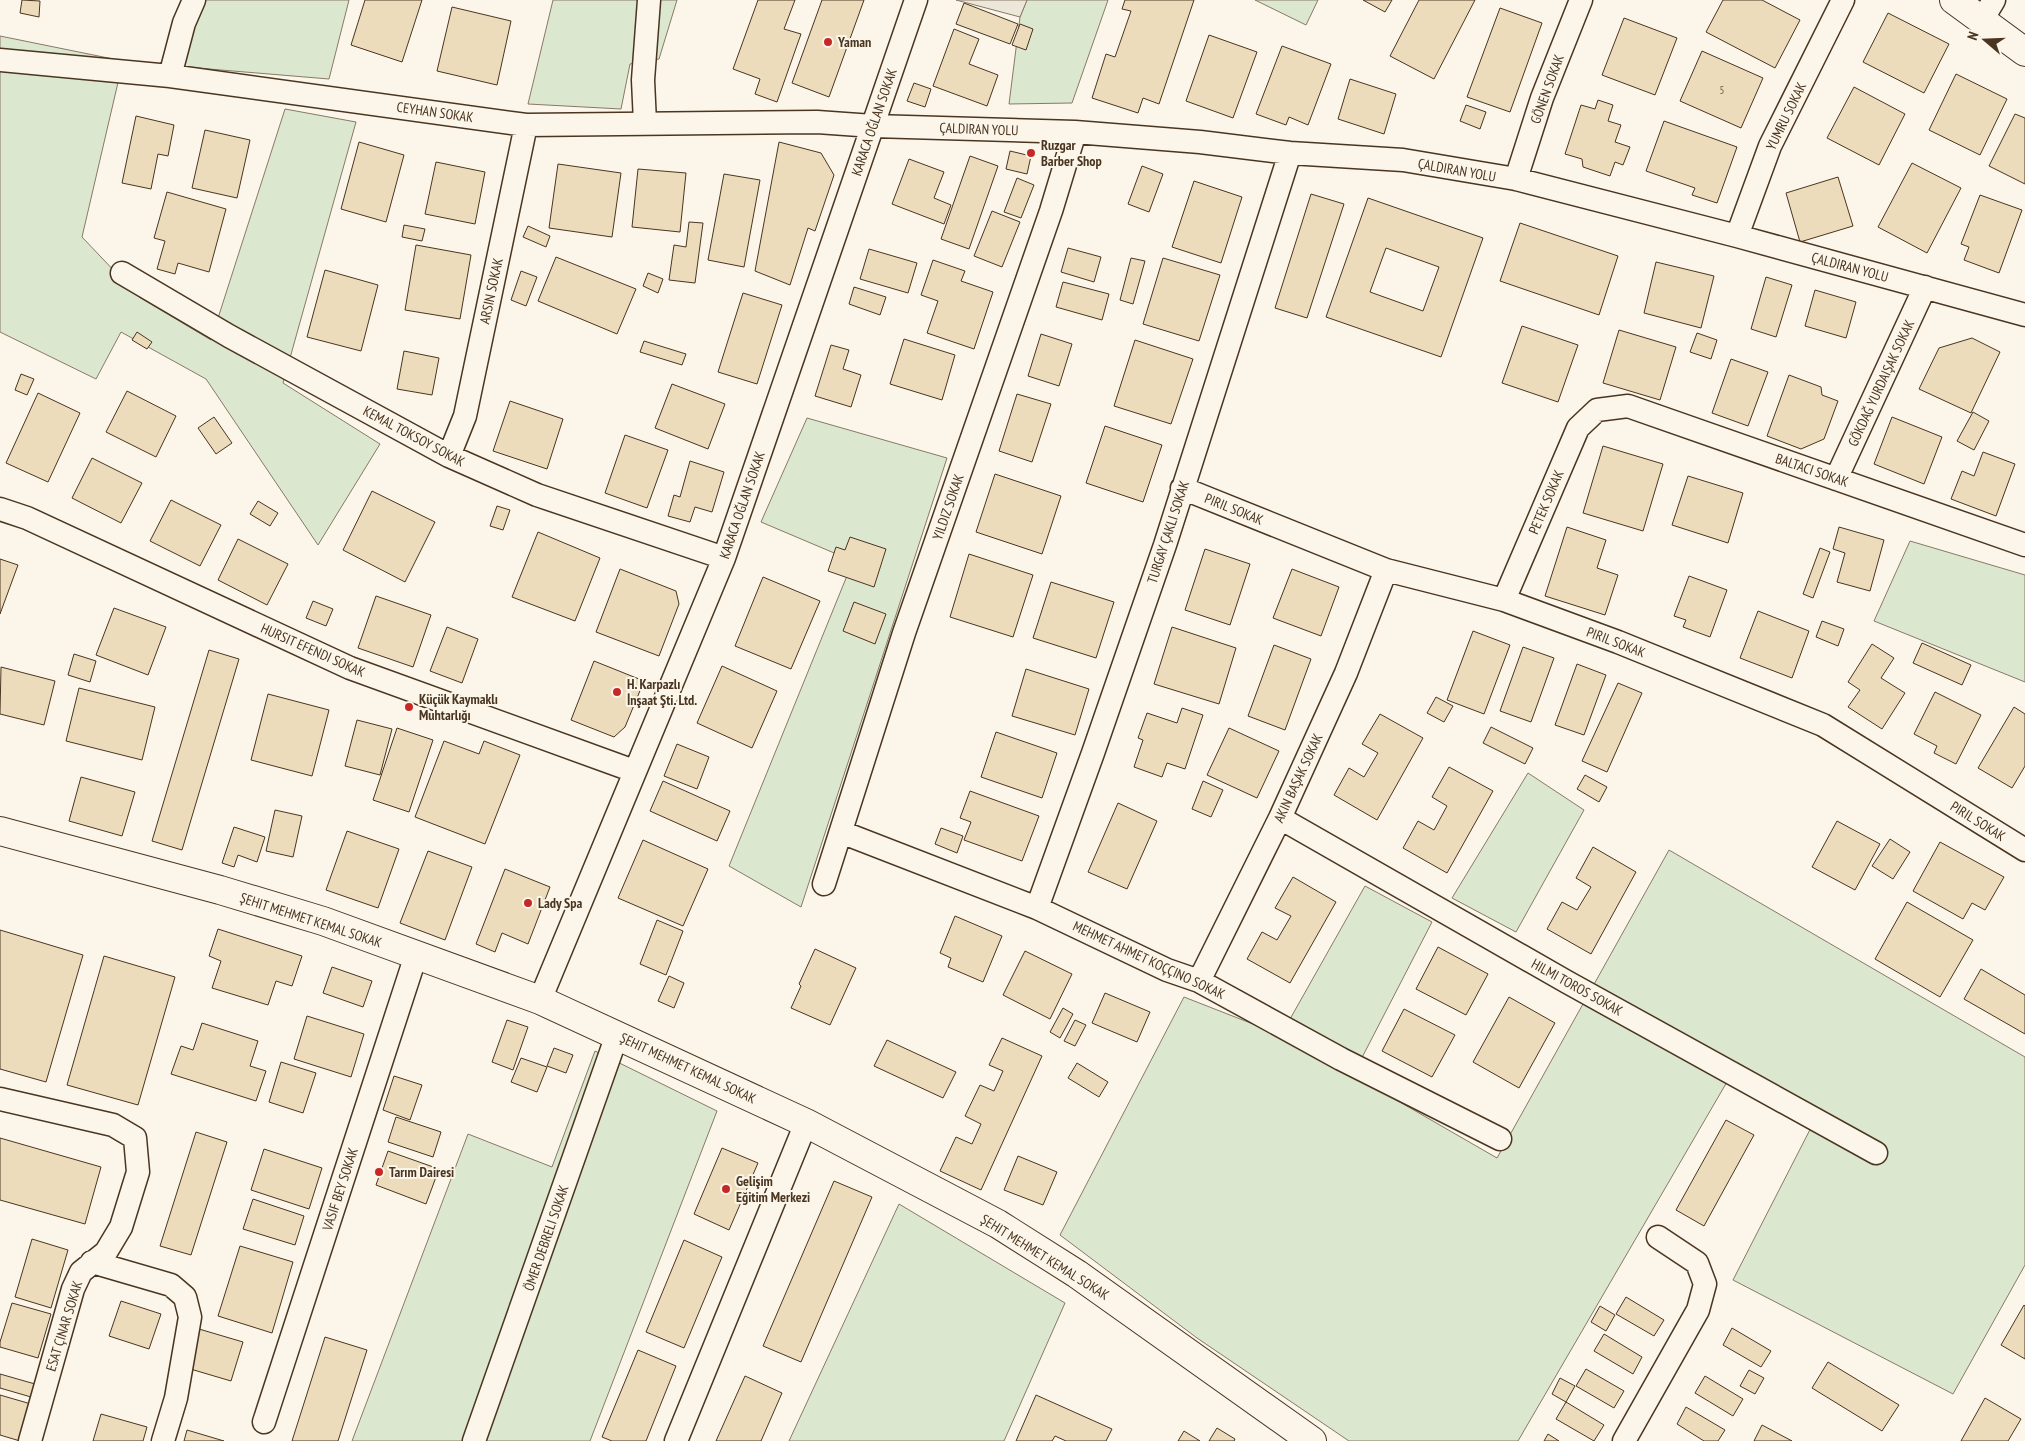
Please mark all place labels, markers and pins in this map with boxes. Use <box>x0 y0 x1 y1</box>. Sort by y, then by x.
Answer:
place label: Yaman <box>837 33 871 51</box>
marker: Yaman <box>822 36 834 48</box>
place label: Ruzgar Barber Shop <box>1041 136 1102 170</box>
marker: Ruzgar Barber Shop <box>1025 147 1037 159</box>
place label: H. Karpazlı İnşaat Şti. Ltd. <box>627 675 697 709</box>
marker: H. Karpazlı İnşaat Şti. Ltd. <box>611 686 623 698</box>
place label: Küçük Kaymaklı Muhtarlığı <box>419 690 498 724</box>
marker: Küçük Kaymaklı Muhtarlığı <box>403 701 415 713</box>
place label: Lady Spa <box>538 894 582 912</box>
marker: Lady Spa <box>522 897 534 909</box>
place label: Tarım Dairesi <box>389 1163 454 1181</box>
marker: Tarım Dairesi <box>373 1166 385 1178</box>
place label: Gelişim Eğitim Merkezi <box>736 1172 810 1206</box>
marker: Gelişim Eğitim Merkezi <box>720 1183 732 1195</box>

